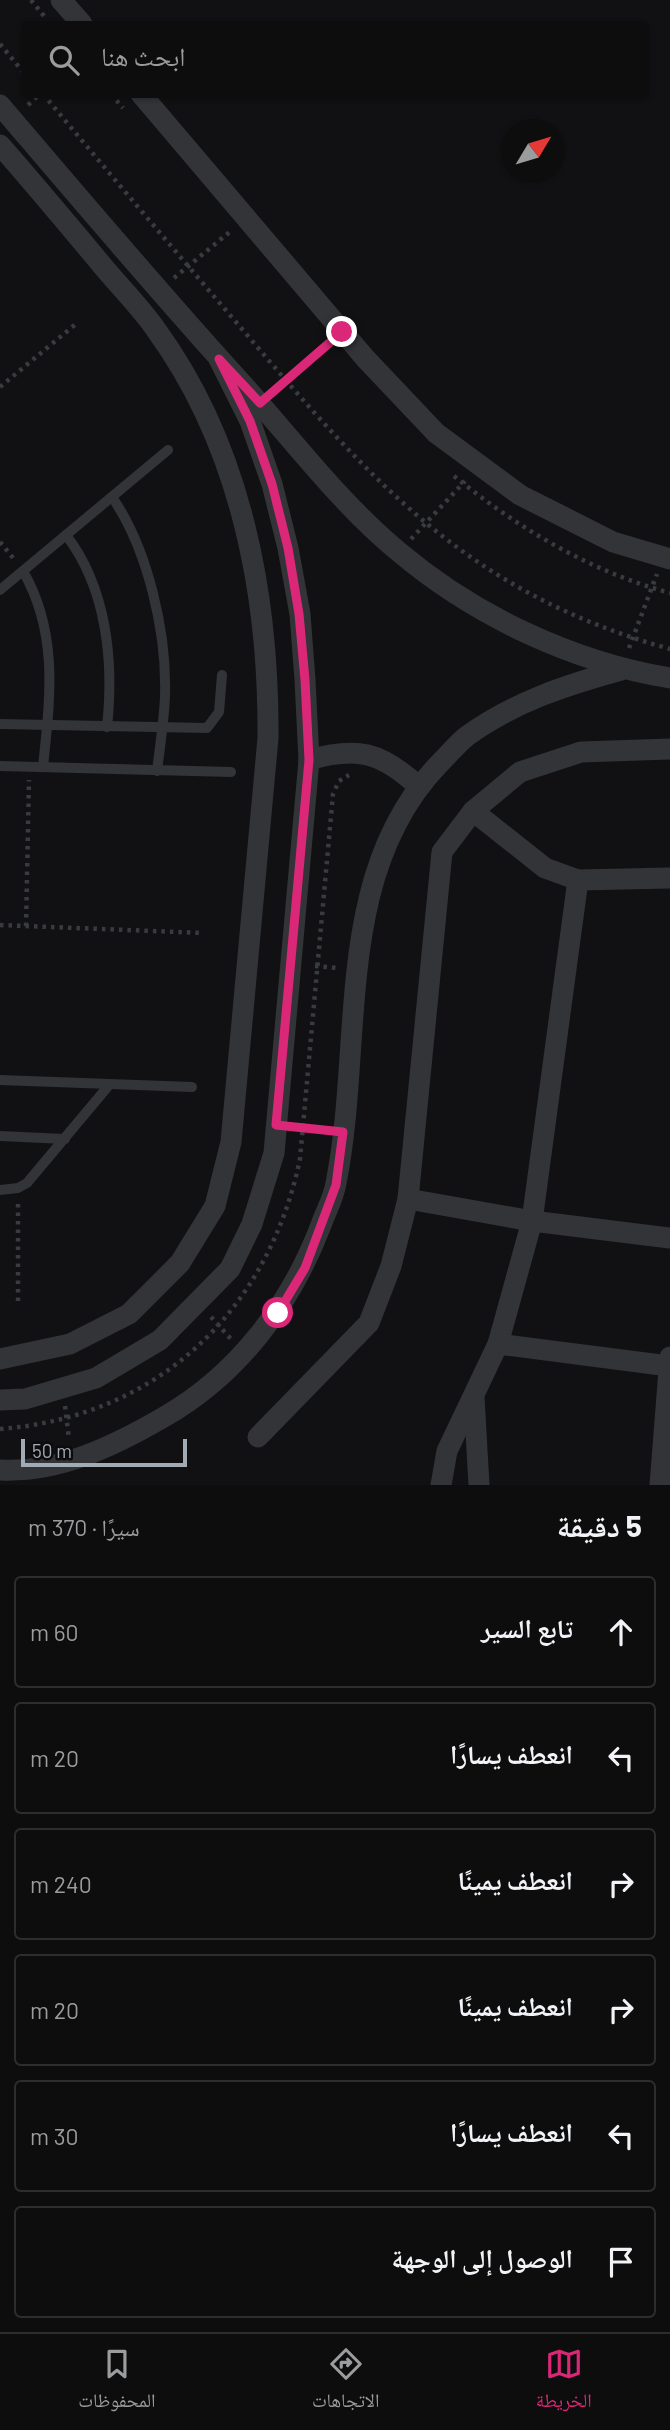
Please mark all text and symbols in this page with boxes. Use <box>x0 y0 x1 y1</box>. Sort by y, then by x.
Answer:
search box <box>21 21 649 98</box>
text: ابحث هنا <box>101 40 185 71</box>
icon: search <box>45 41 83 79</box>
north arrow <box>502 119 565 182</box>
route end <box>326 316 357 347</box>
route start <box>262 1297 293 1328</box>
scale bar <box>21 1436 187 1468</box>
text: 50 m <box>32 1439 72 1462</box>
text: 5 دقيقة <box>557 1507 642 1543</box>
text: سيرًا · 370 m <box>28 1513 140 1541</box>
text: تابع السير <box>481 1612 573 1643</box>
icon: ahead <box>602 1613 640 1651</box>
text: 60 m <box>30 1618 78 1646</box>
text: انعطف يسارًا <box>450 1738 573 1769</box>
icon: left <box>602 1739 640 1777</box>
text: 20 m <box>30 1744 79 1772</box>
text: انعطف يمينًا <box>458 1864 573 1895</box>
icon: right <box>602 1865 640 1903</box>
text: 240 m <box>30 1870 92 1898</box>
text: انعطف يمينًا <box>458 1990 573 2021</box>
icon: right <box>602 1991 640 2029</box>
text: 20 m <box>30 1996 79 2024</box>
text: انعطف يسارًا <box>450 2116 573 2147</box>
icon: left <box>602 2117 640 2155</box>
text: 30 m <box>30 2122 78 2150</box>
text: الوصول إلى الوجهة <box>392 2242 573 2273</box>
icon: arrive <box>602 2243 640 2281</box>
tab: المحفوظات <box>78 2345 156 2419</box>
tab: الاتجاهات <box>312 2345 379 2419</box>
tab: الخريطة <box>536 2345 592 2419</box>

